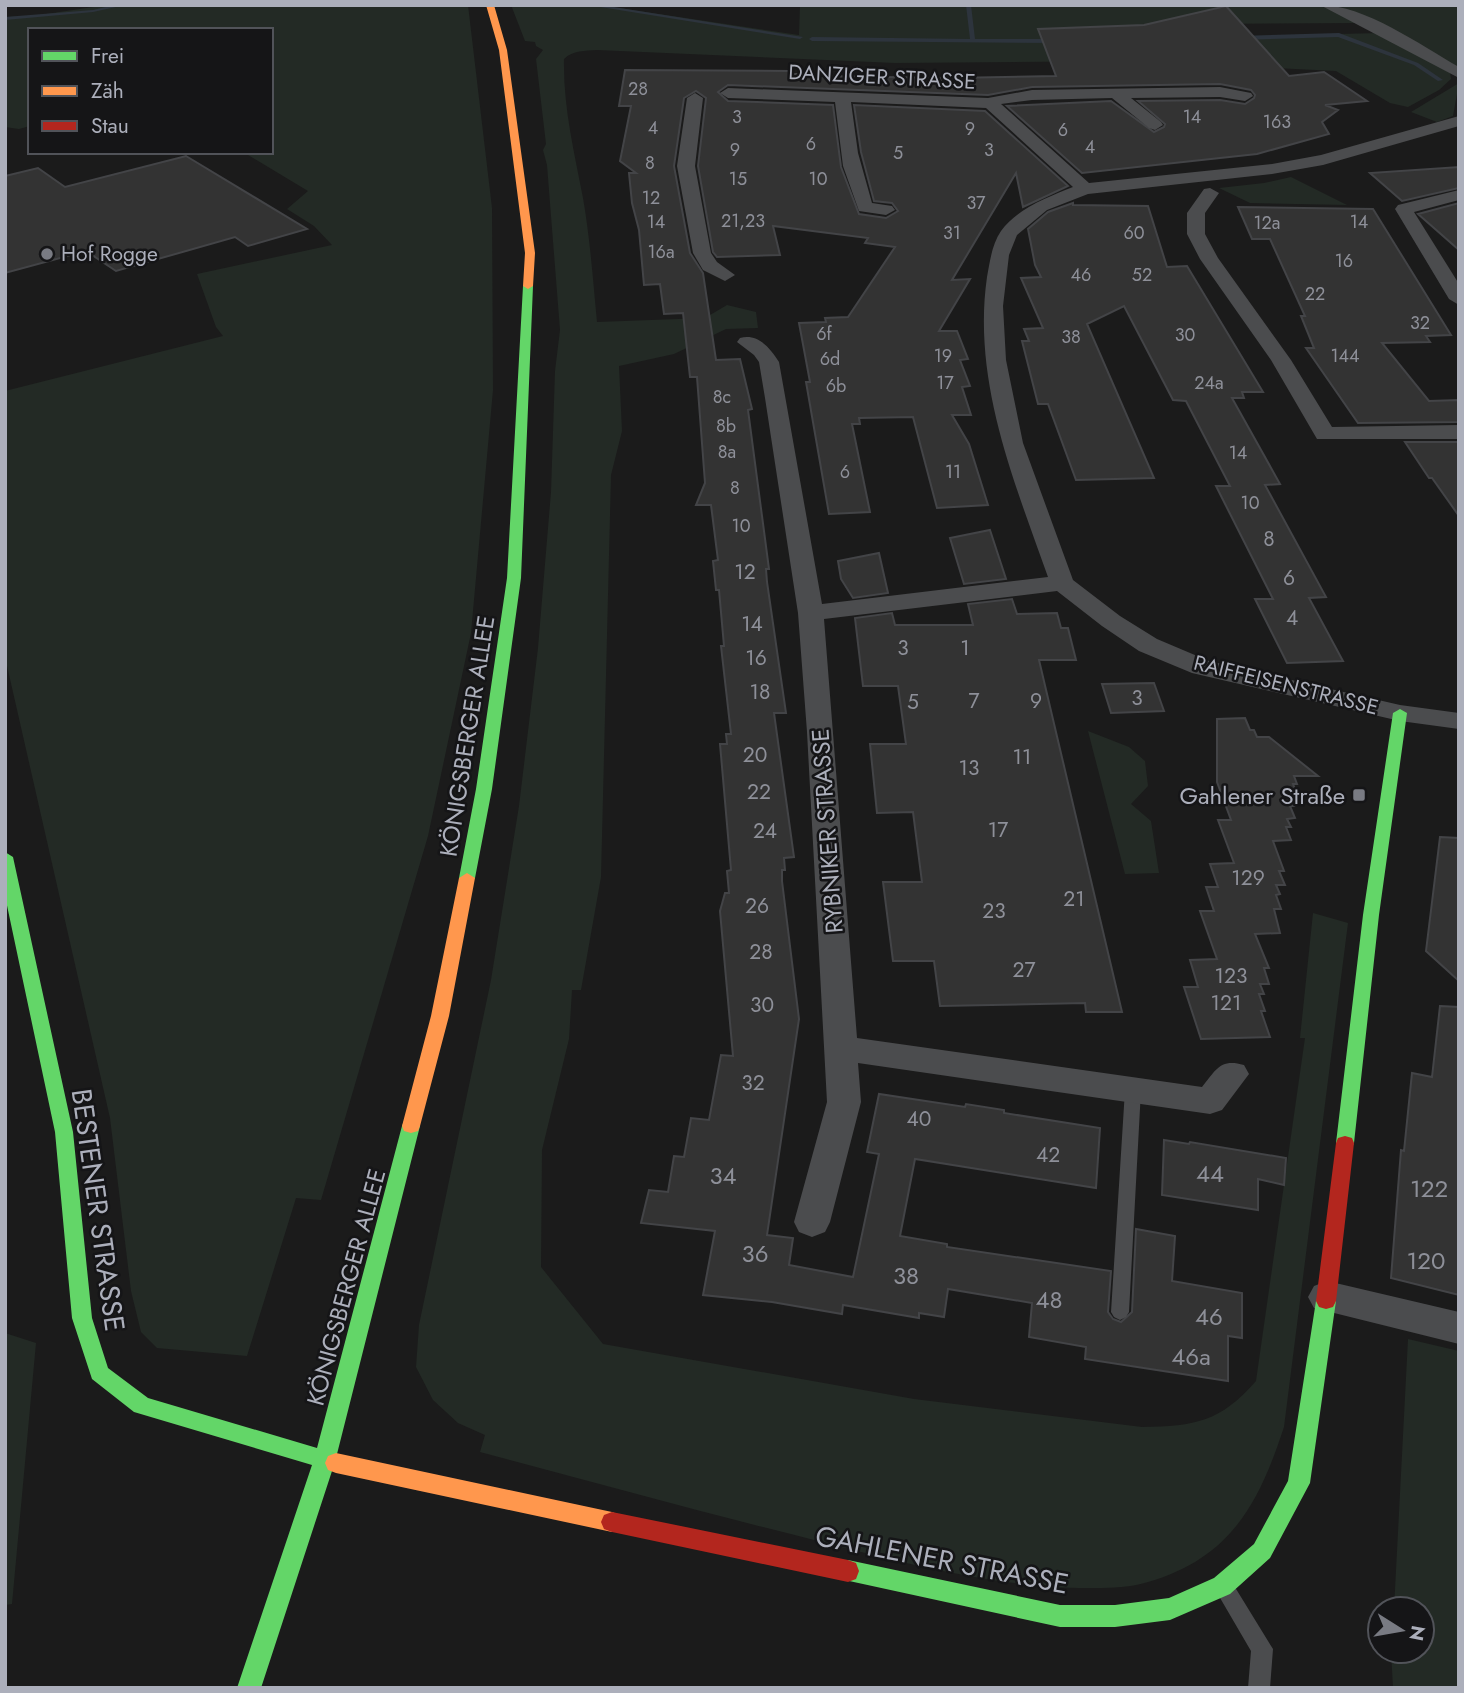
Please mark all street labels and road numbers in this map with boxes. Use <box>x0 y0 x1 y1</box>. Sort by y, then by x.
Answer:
street label: DANZIGER STRASSE <box>787 57 977 97</box>
street label: KÖNIGSBERGER ALLEE <box>431 613 503 859</box>
street label: RAIFFEISENSTRASSE <box>1191 648 1381 722</box>
street label: RYBNIKER STRASSE <box>802 727 852 935</box>
street label: BESTENER STRASSE <box>61 1086 135 1334</box>
street label: KÖNIGSBERGER ALLEE <box>298 1165 394 1409</box>
street label: GAHLENER STRASSE <box>812 1515 1072 1605</box>

